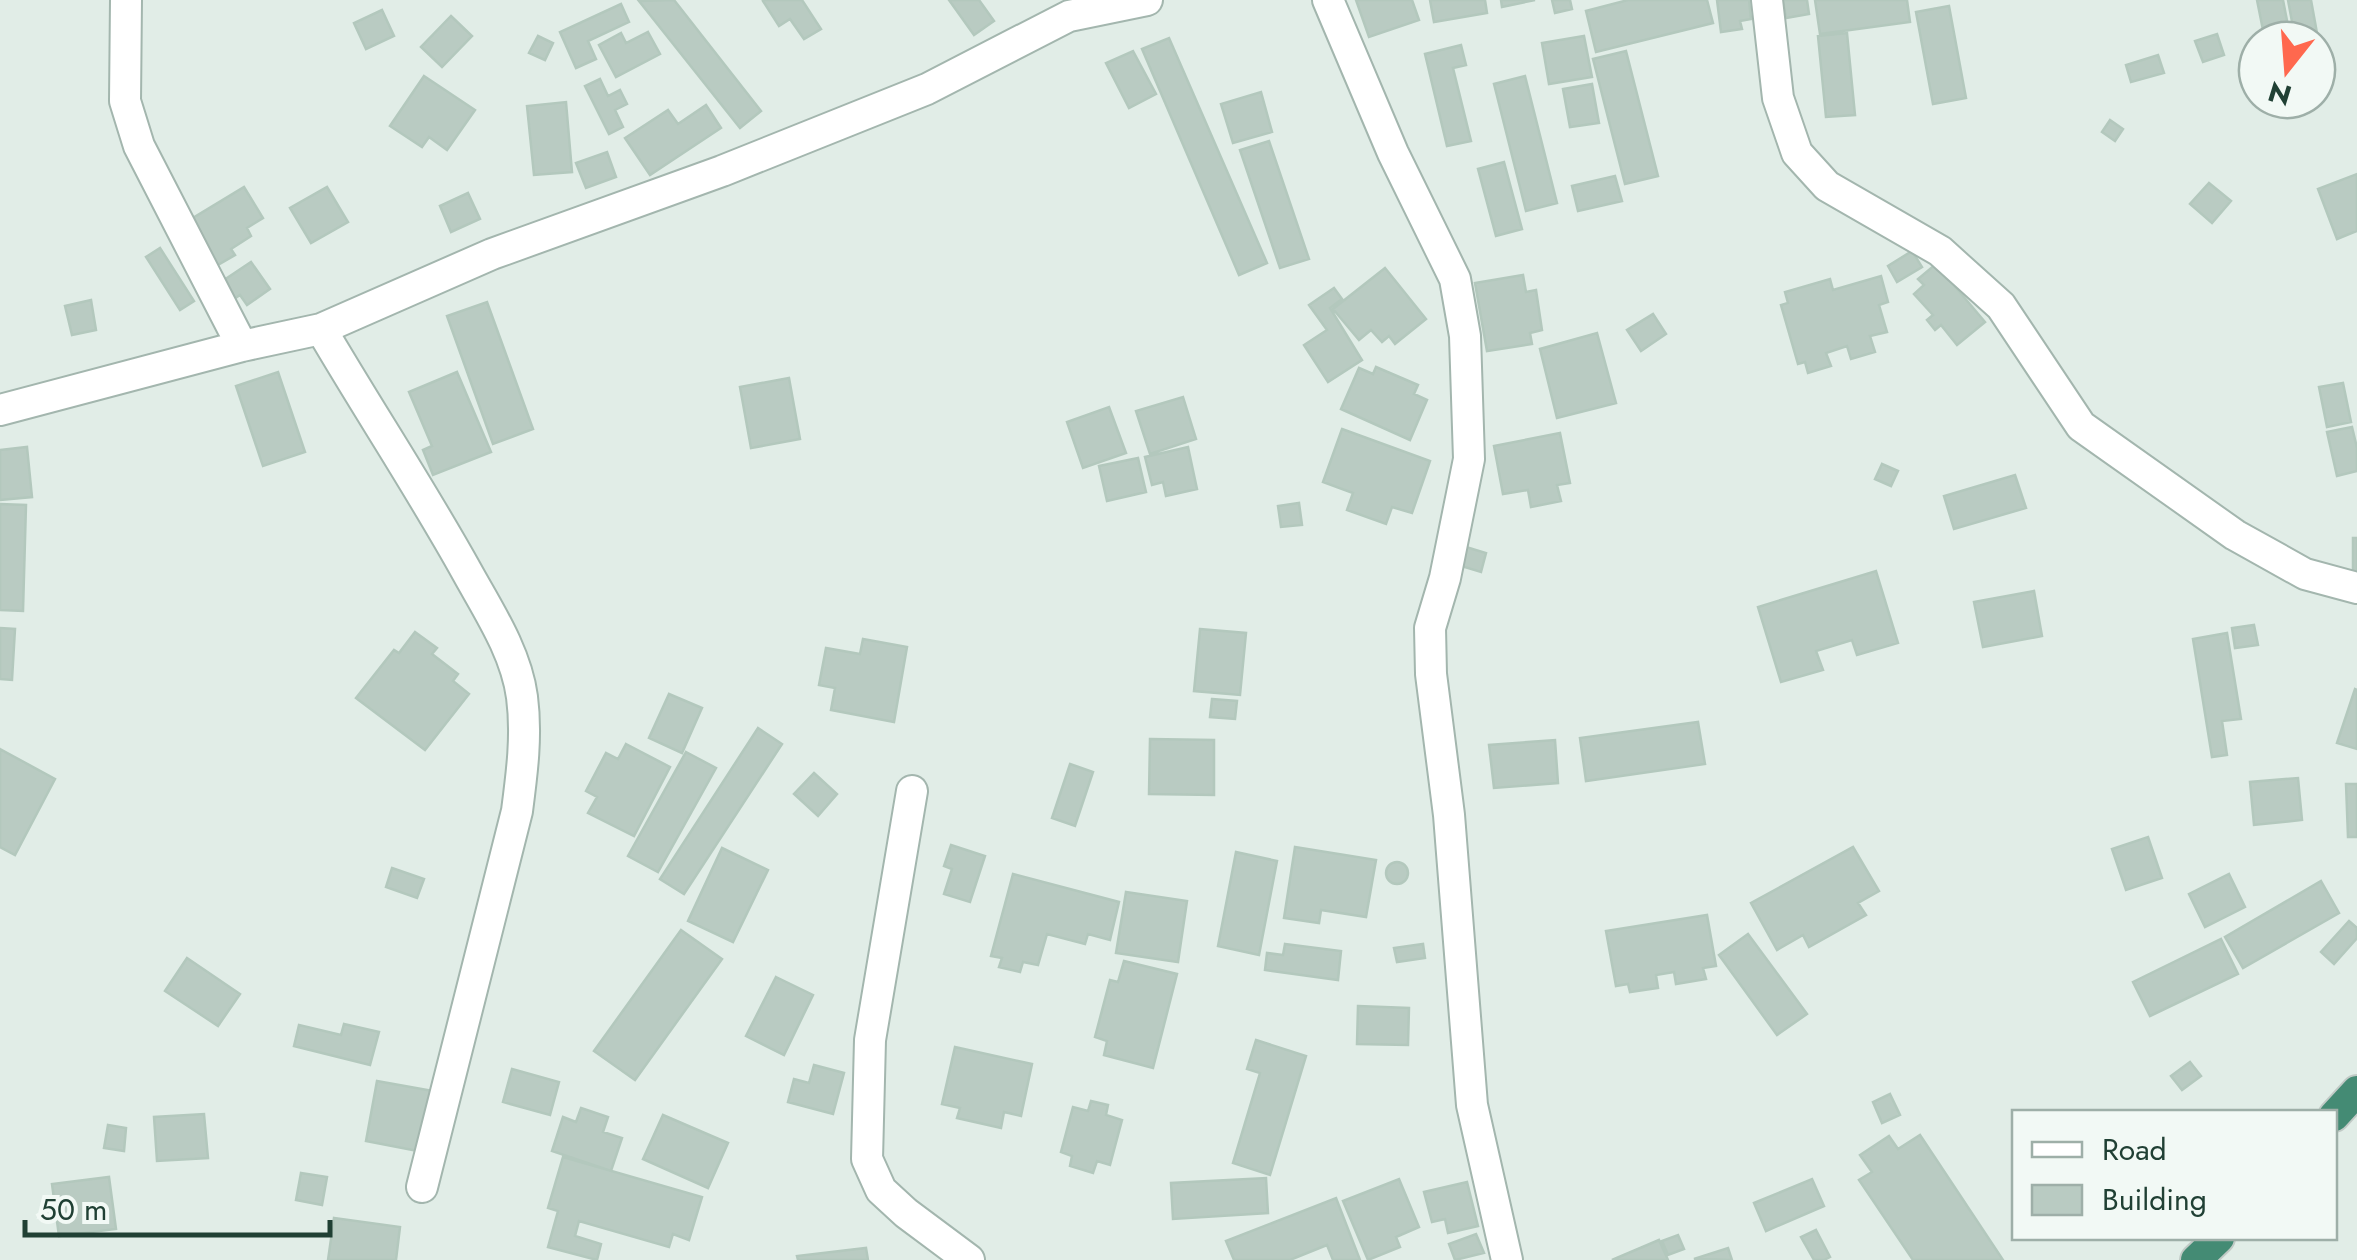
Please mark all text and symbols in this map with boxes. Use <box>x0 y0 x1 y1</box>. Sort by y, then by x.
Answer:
north arrow <box>2237 20 2337 120</box>
text: N <box>2263 71 2296 116</box>
legend <box>2012 1110 2337 1240</box>
text: Road <box>2102 1128 2167 1171</box>
scale bar <box>25 1175 330 1237</box>
text: Building <box>2102 1178 2207 1221</box>
text: 50 m <box>40 1188 107 1231</box>

